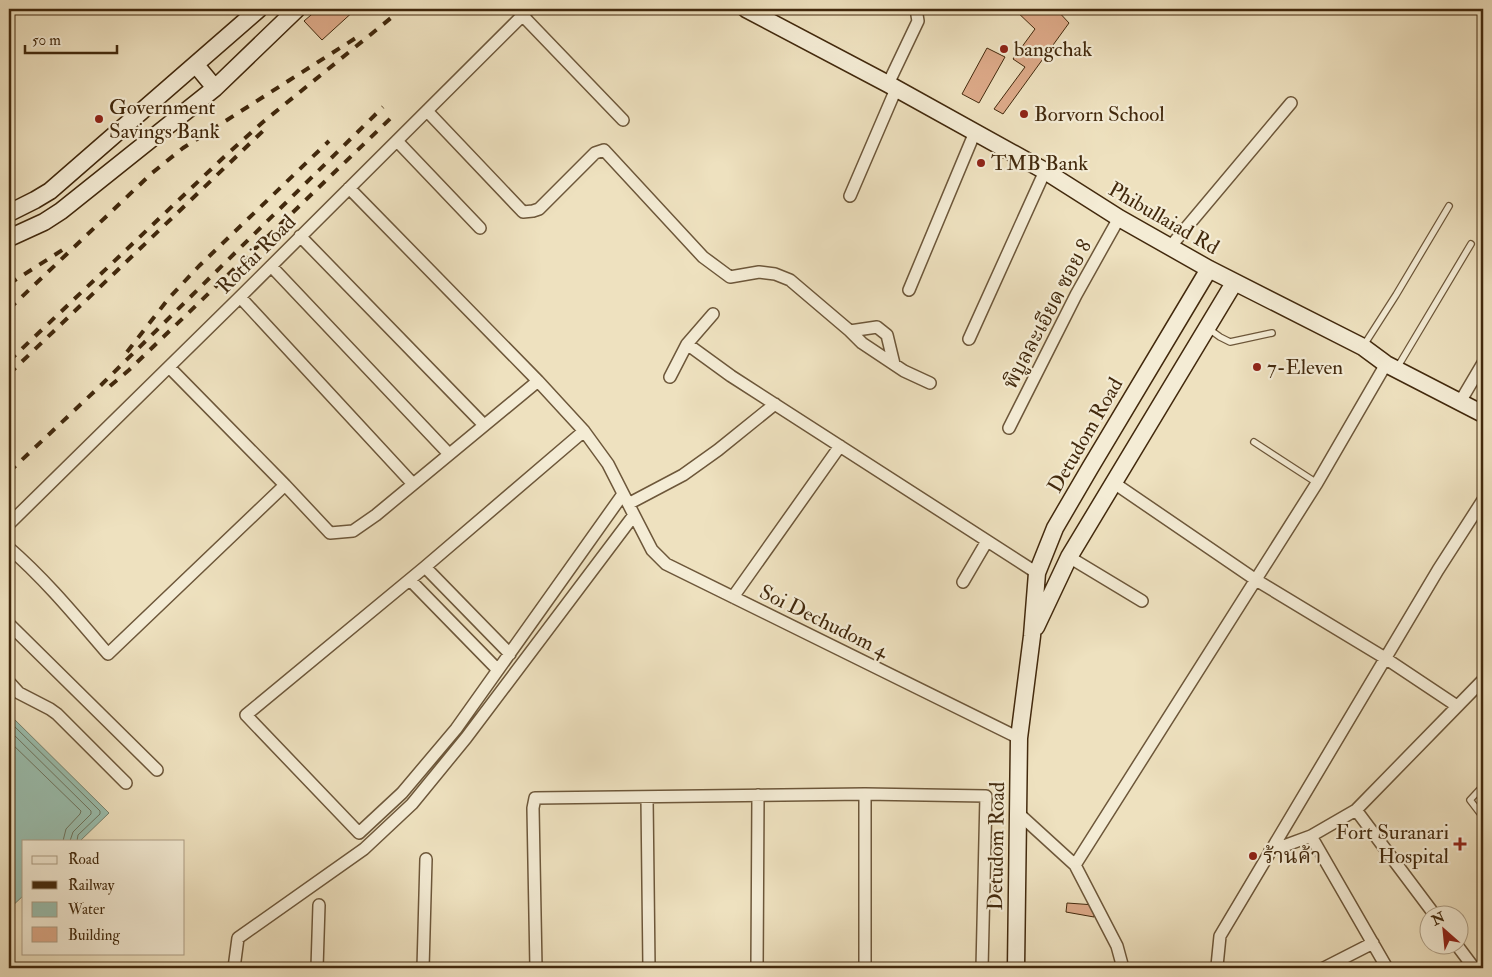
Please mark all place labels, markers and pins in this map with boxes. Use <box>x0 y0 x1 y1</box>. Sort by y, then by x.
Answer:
place label: bangchak <box>1014 36 1092 63</box>
marker: bangchak <box>998 43 1010 55</box>
place label: Government Savings Bank <box>109 94 220 145</box>
place label: Borvorn School <box>1034 101 1165 128</box>
marker: Borvorn School <box>1018 108 1030 120</box>
marker: Government Savings Bank <box>93 113 105 125</box>
place label: TMB Bank <box>991 150 1088 177</box>
marker: TMB Bank <box>975 157 987 169</box>
place label: 7-Eleven <box>1267 354 1343 381</box>
marker: 7-Eleven <box>1251 361 1263 373</box>
place label: Fort Suranari Hospital <box>1335 819 1450 870</box>
marker: Fort Suranari Hospital <box>1453 837 1467 851</box>
place label: ร้านค้า <box>1263 843 1321 870</box>
marker: ร้านค้า <box>1247 850 1259 862</box>

